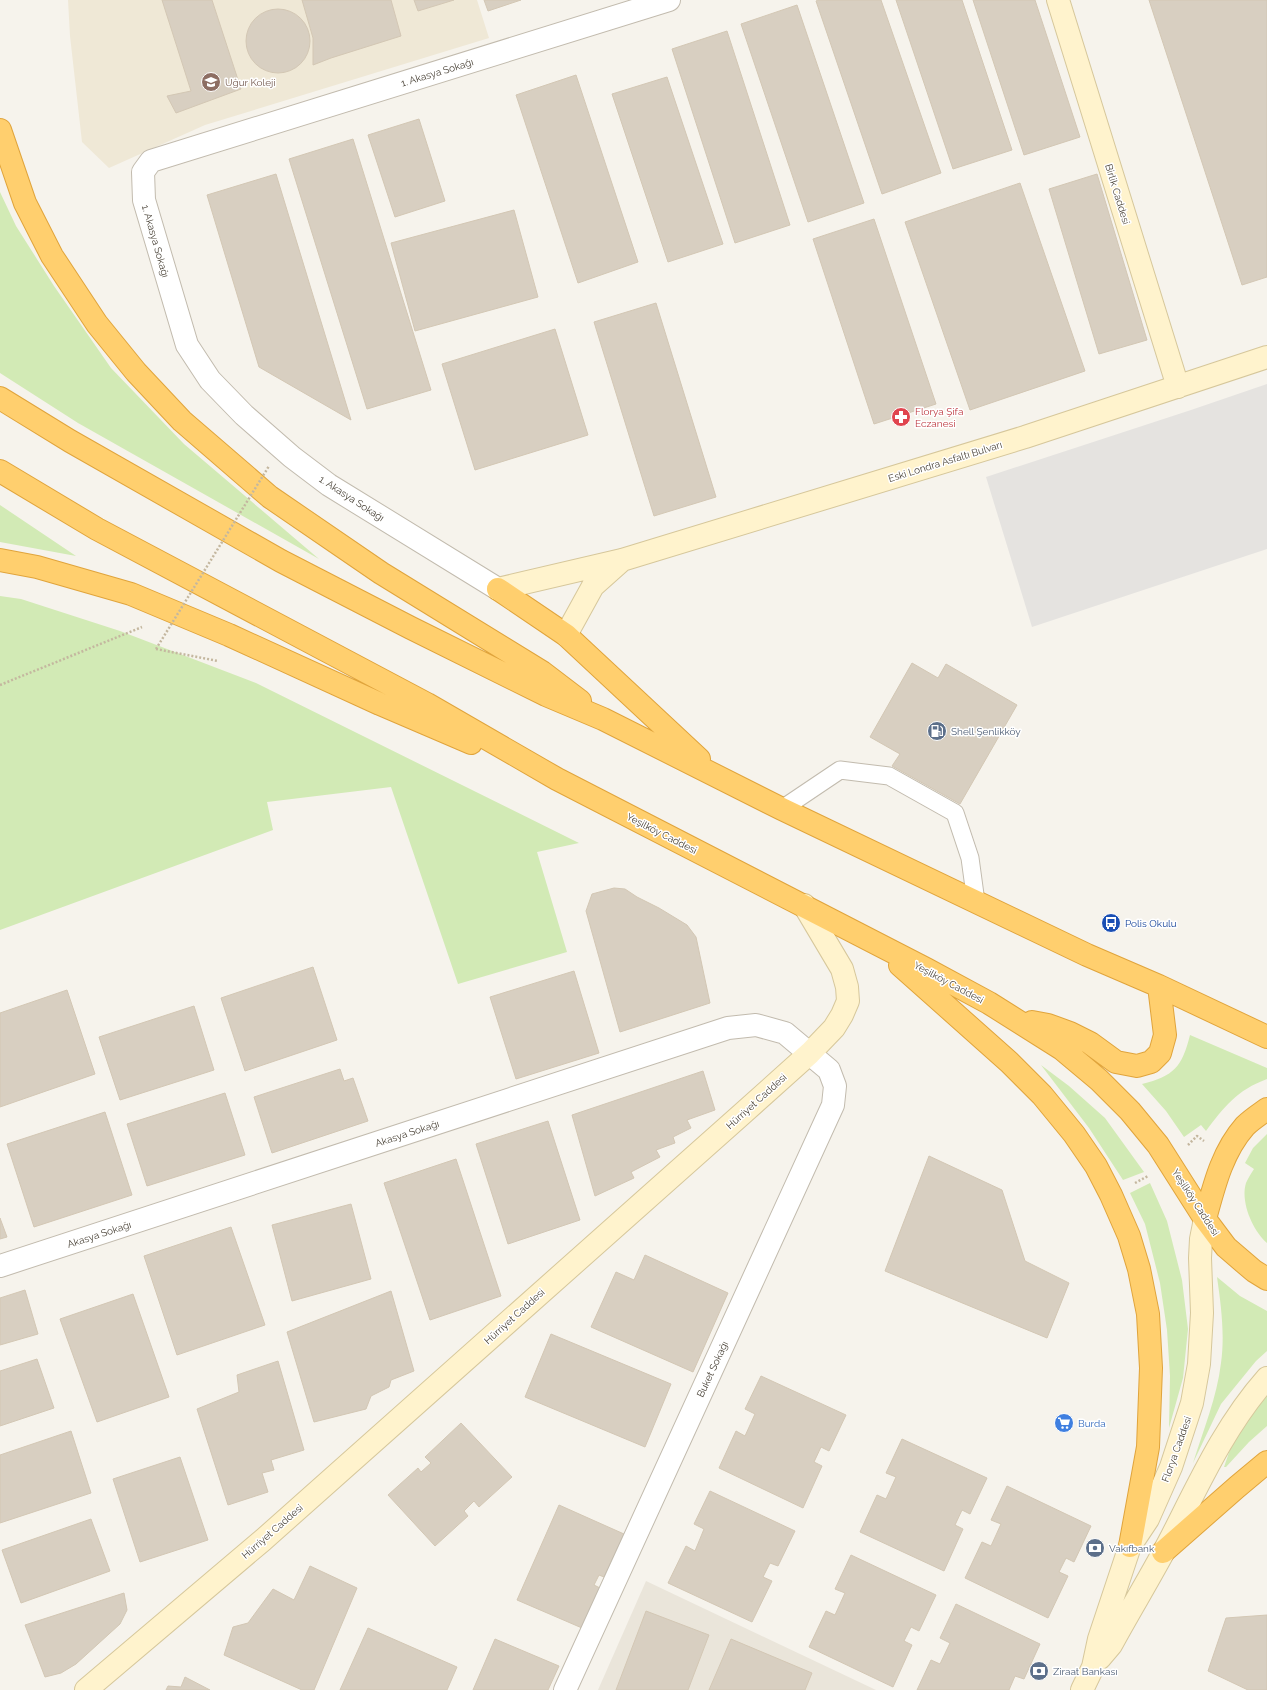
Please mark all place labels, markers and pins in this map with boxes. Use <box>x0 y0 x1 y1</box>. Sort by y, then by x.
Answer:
school or university icon: Uğur Koleji <box>200 71 222 93</box>
place label: Uğur Koleji <box>225 77 276 88</box>
pharmacy icon: Florya Şifa Eczanesi <box>890 406 912 428</box>
place label: Florya Şifa Eczanesi <box>915 406 963 429</box>
fuel station icon: Shell Şenlikköy <box>926 720 948 742</box>
place label: Shell Şenlikköy <box>951 726 1021 737</box>
bus stop icon: Polis Okulu <box>1100 912 1122 934</box>
place label: Polis Okulu <box>1125 918 1177 929</box>
supermarket icon: Burda <box>1053 1412 1075 1434</box>
place label: Burda <box>1078 1418 1106 1429</box>
bank icon: Vakıfbank <box>1084 1537 1106 1559</box>
place label: Vakıfbank <box>1109 1543 1155 1554</box>
bank icon: Ziraat Bankası <box>1028 1660 1050 1682</box>
place label: Ziraat Bankası <box>1053 1666 1117 1677</box>

